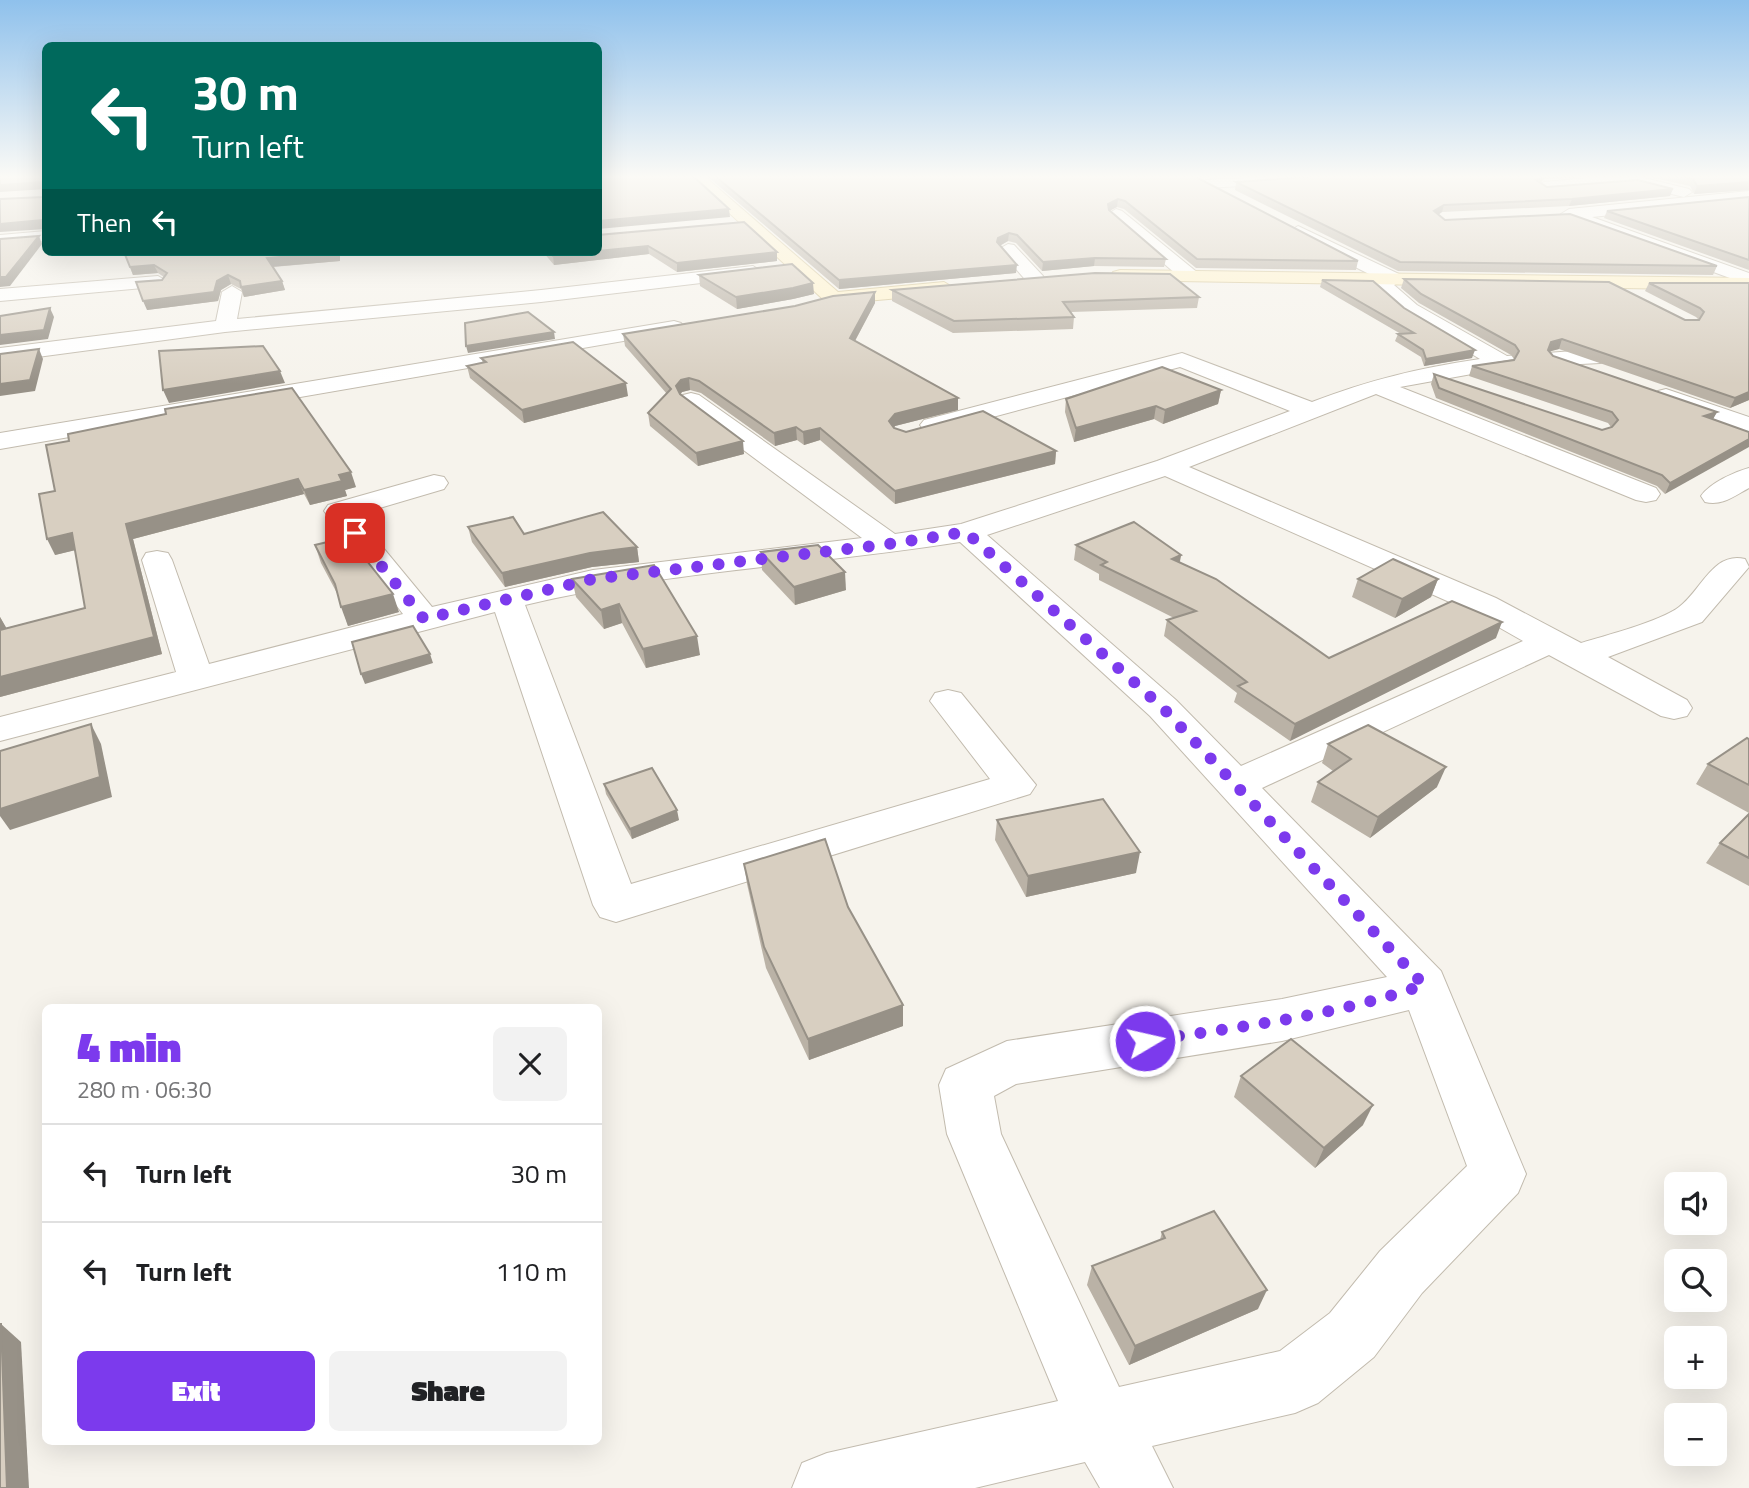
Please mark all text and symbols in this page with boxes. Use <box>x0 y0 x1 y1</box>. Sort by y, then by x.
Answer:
text: 30 m <box>192 54 299 129</box>
icon: left <box>77 70 168 161</box>
text: Turn left <box>192 122 304 170</box>
text: Then <box>77 203 132 242</box>
icon: left <box>146 203 184 241</box>
pin <box>325 503 385 563</box>
icon: arrive <box>336 514 374 552</box>
position arrow <box>1108 1004 1182 1078</box>
text: 4 min <box>77 1014 181 1078</box>
button: close <box>493 1027 567 1101</box>
text: 280 m · 06:30 <box>77 1072 212 1107</box>
icon: left <box>77 1154 115 1192</box>
text: Turn left <box>136 1154 231 1193</box>
text: 30 m <box>510 1154 567 1193</box>
map controls <box>1664 1172 1727 1466</box>
button: sound <box>1664 1172 1727 1235</box>
button: search <box>1664 1249 1727 1312</box>
icon: left <box>77 1252 115 1290</box>
text: Turn left <box>136 1252 231 1291</box>
text: 110 m <box>496 1252 567 1291</box>
button: + <box>1664 1326 1727 1389</box>
button: Exit <box>77 1351 315 1431</box>
button: Share <box>329 1351 567 1431</box>
button: − <box>1664 1403 1727 1466</box>

